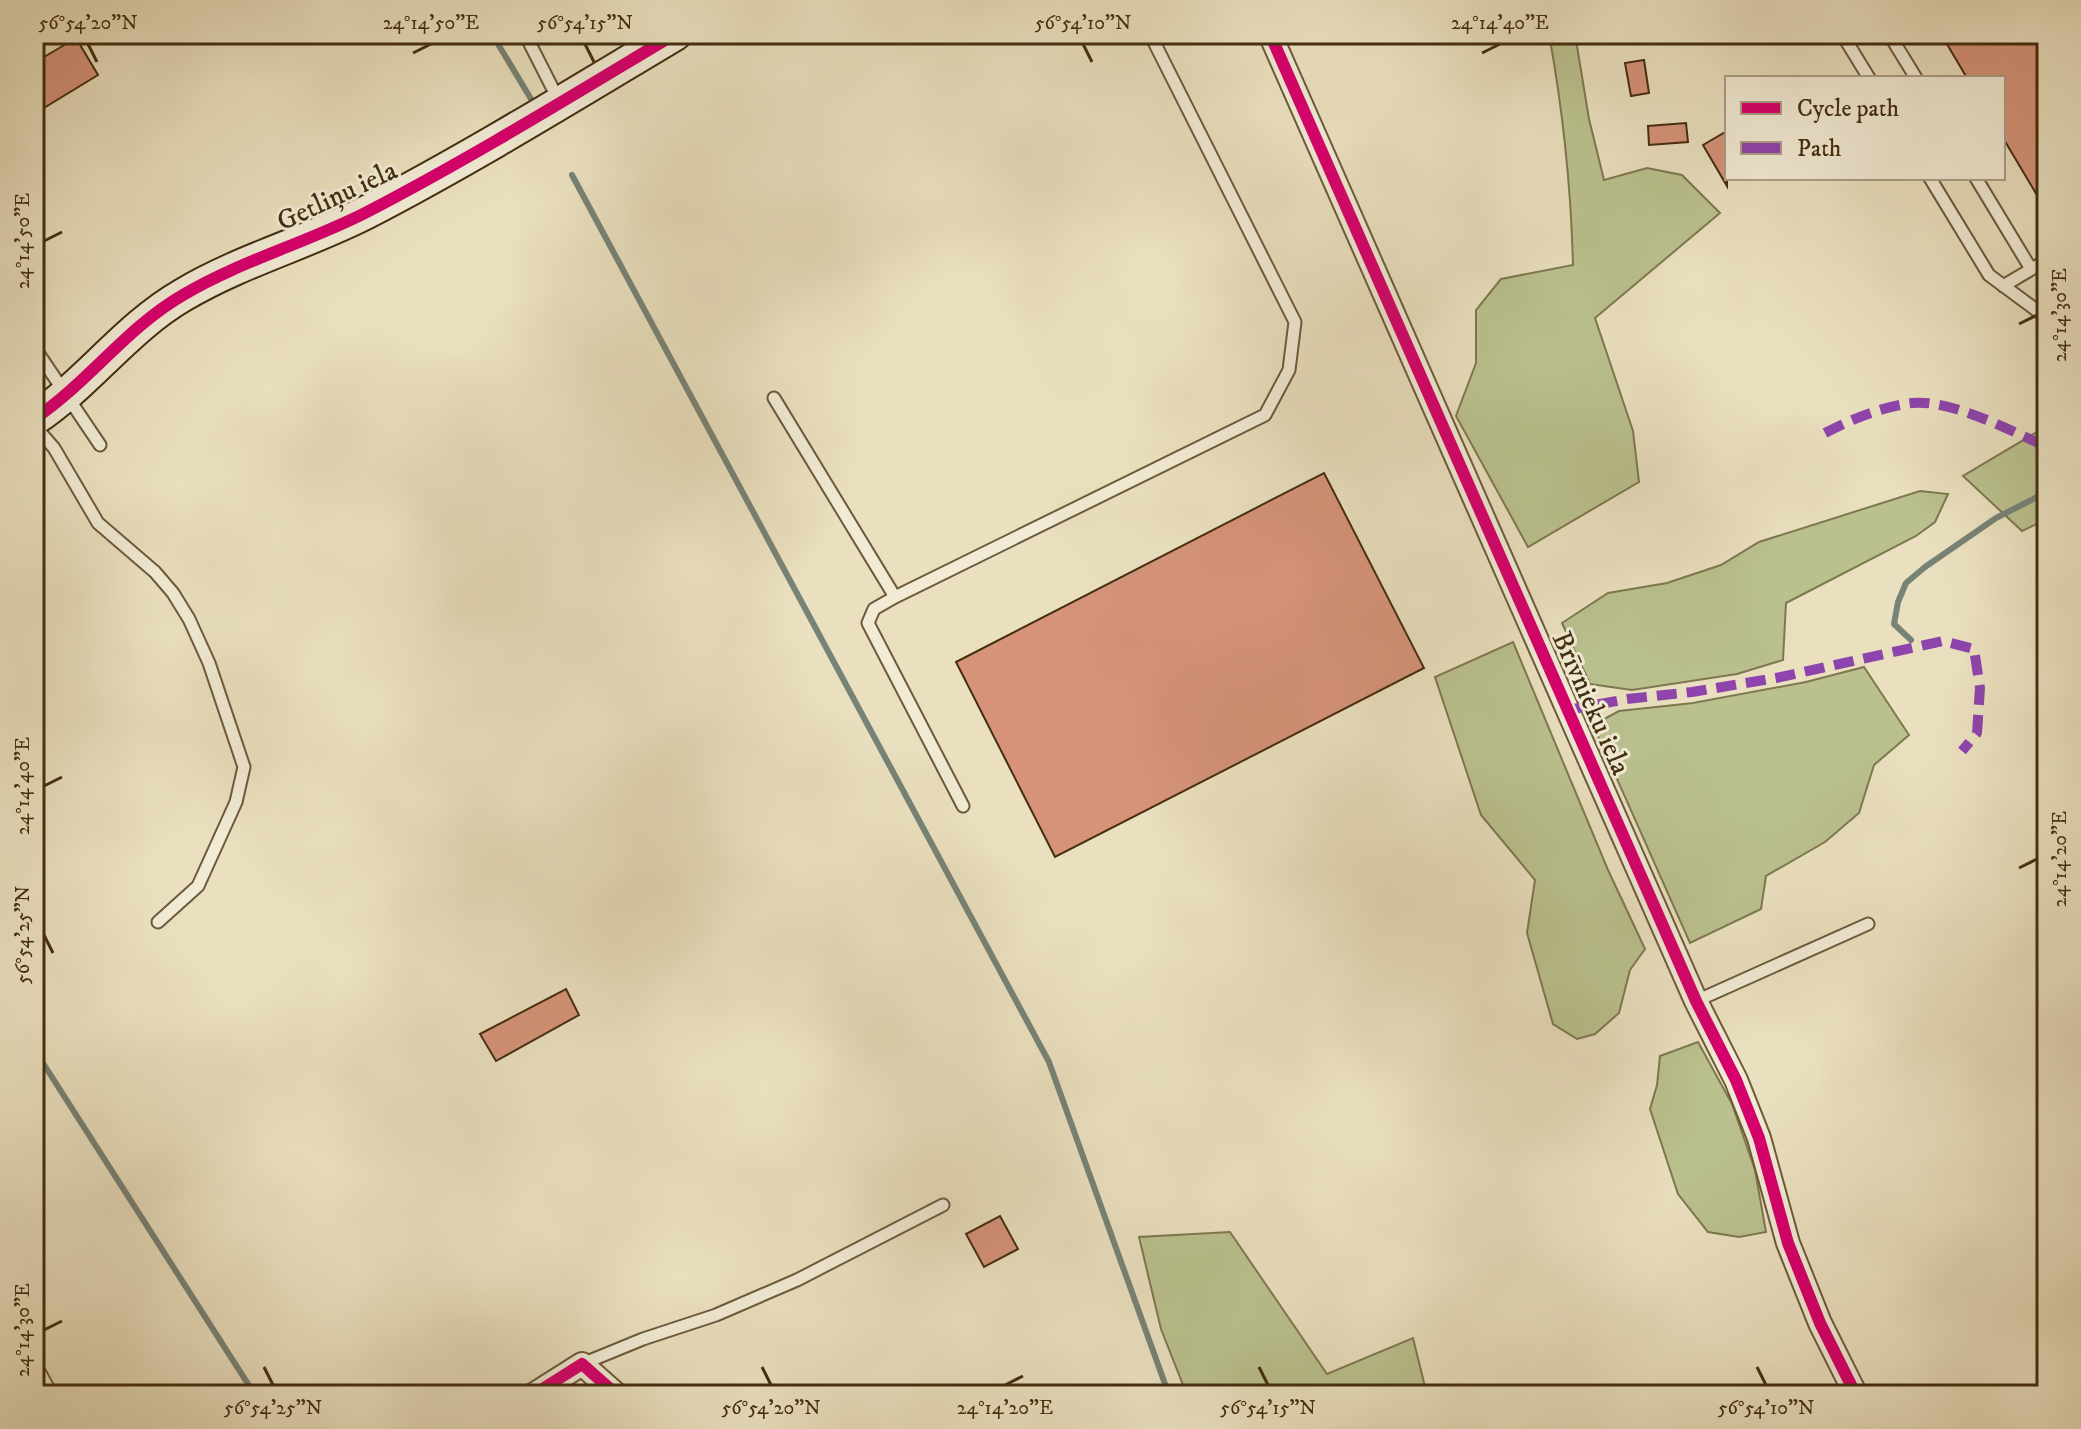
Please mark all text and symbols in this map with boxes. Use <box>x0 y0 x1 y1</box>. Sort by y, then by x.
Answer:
text: 56°54'20"N <box>38 11 138 36</box>
text: 24°14'50"E <box>383 11 479 36</box>
text: 56°54'15"N <box>537 11 633 36</box>
text: 56°54'10"N <box>1035 11 1131 36</box>
text: 24°14'40"E <box>1451 11 1549 36</box>
legend <box>1725 76 2005 180</box>
text: Cycle path <box>1797 94 1899 124</box>
text: Path <box>1797 134 1842 164</box>
street label: Getliņu iela <box>271 153 403 239</box>
text: 24°14'50"E <box>11 193 36 289</box>
text: 24°14'30"E <box>2048 268 2073 362</box>
street label: Brīvnieku iela <box>1544 626 1638 780</box>
text: 24°14'40"E <box>11 737 36 835</box>
text: 24°14'20"E <box>2048 811 2073 907</box>
text: 56°54'25"N <box>11 886 36 984</box>
text: 24°14'30"E <box>11 1283 36 1377</box>
text: 56°54'25"N <box>224 1396 322 1421</box>
text: 56°54'20"N <box>721 1396 821 1421</box>
text: 24°14'20"E <box>957 1396 1053 1421</box>
text: 56°54'15"N <box>1220 1396 1316 1421</box>
text: 56°54'10"N <box>1718 1396 1814 1421</box>

